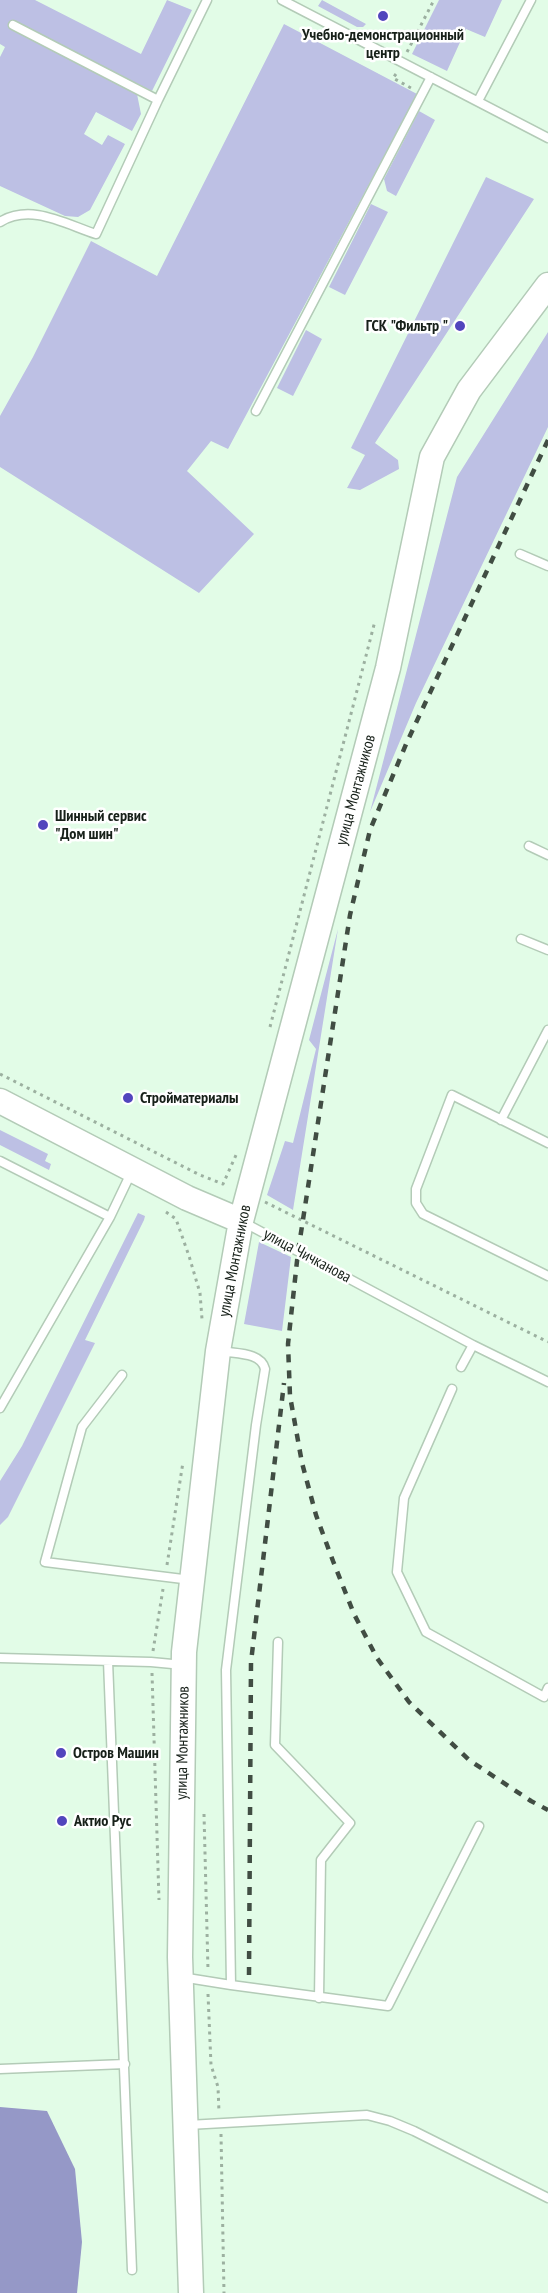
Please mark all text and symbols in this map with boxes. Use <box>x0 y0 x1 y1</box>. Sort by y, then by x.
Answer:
marker: Учебно-демонстрационный центр <box>376 9 390 23</box>
place label: Учебно-демонстрационный центр <box>302 25 464 63</box>
place label: ГСК "Фильтр " <box>366 316 448 336</box>
marker: ГСК "Фильтр " <box>453 319 467 333</box>
street label: улица Монтажников <box>332 733 380 847</box>
place label: Шинный сервис "Дом шин" <box>55 806 147 844</box>
marker: Шинный сервис "Дом шин" <box>36 818 50 832</box>
place label: Стройматериалы <box>140 1088 238 1108</box>
marker: Стройматериалы <box>121 1091 135 1105</box>
street label: улица Монтажников <box>215 1203 255 1319</box>
street label: улица Чичканова <box>260 1225 354 1287</box>
street label: улица Монтажников <box>172 1686 194 1800</box>
place label: Остров Машин <box>73 1743 159 1763</box>
marker: Остров Машин <box>54 1746 68 1760</box>
place label: Актио Рус <box>74 1811 131 1831</box>
marker: Актио Рус <box>55 1814 69 1828</box>

